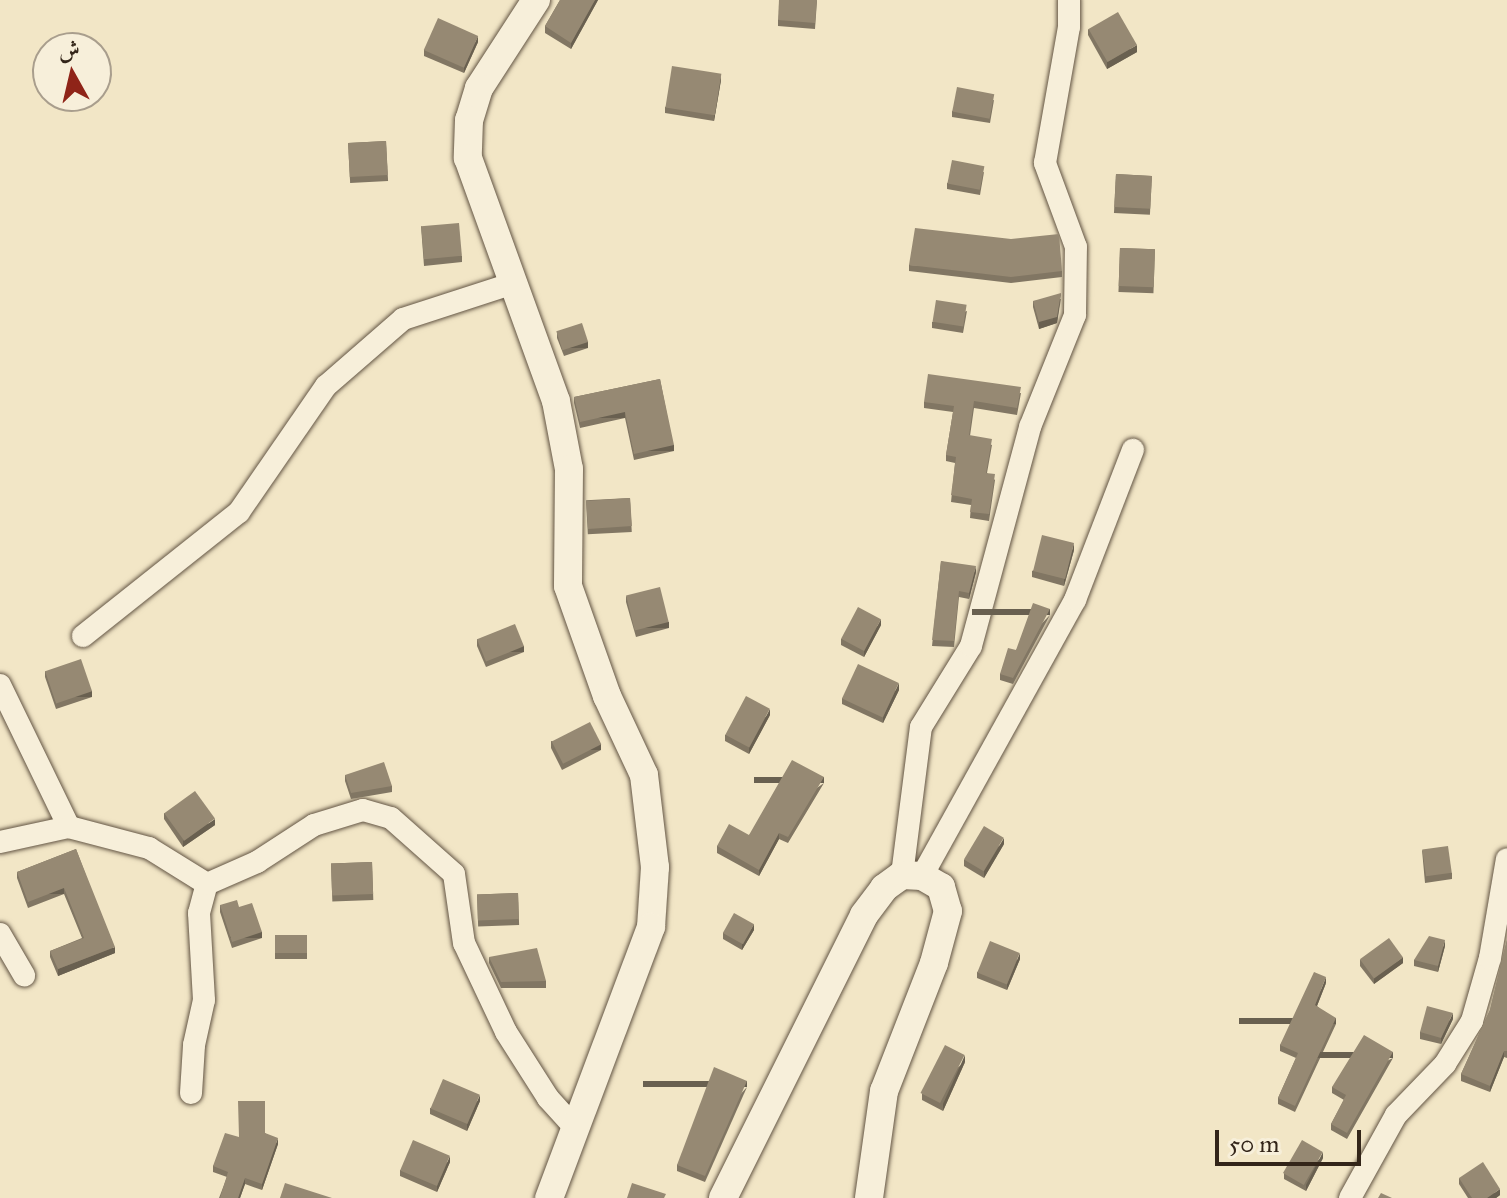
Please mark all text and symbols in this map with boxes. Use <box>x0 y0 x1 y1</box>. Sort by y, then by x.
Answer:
north arrow <box>32 32 112 112</box>
text: ش <box>56 35 82 65</box>
scale bar <box>1219 1114 1365 1164</box>
text: 50 m <box>1229 1129 1279 1159</box>

